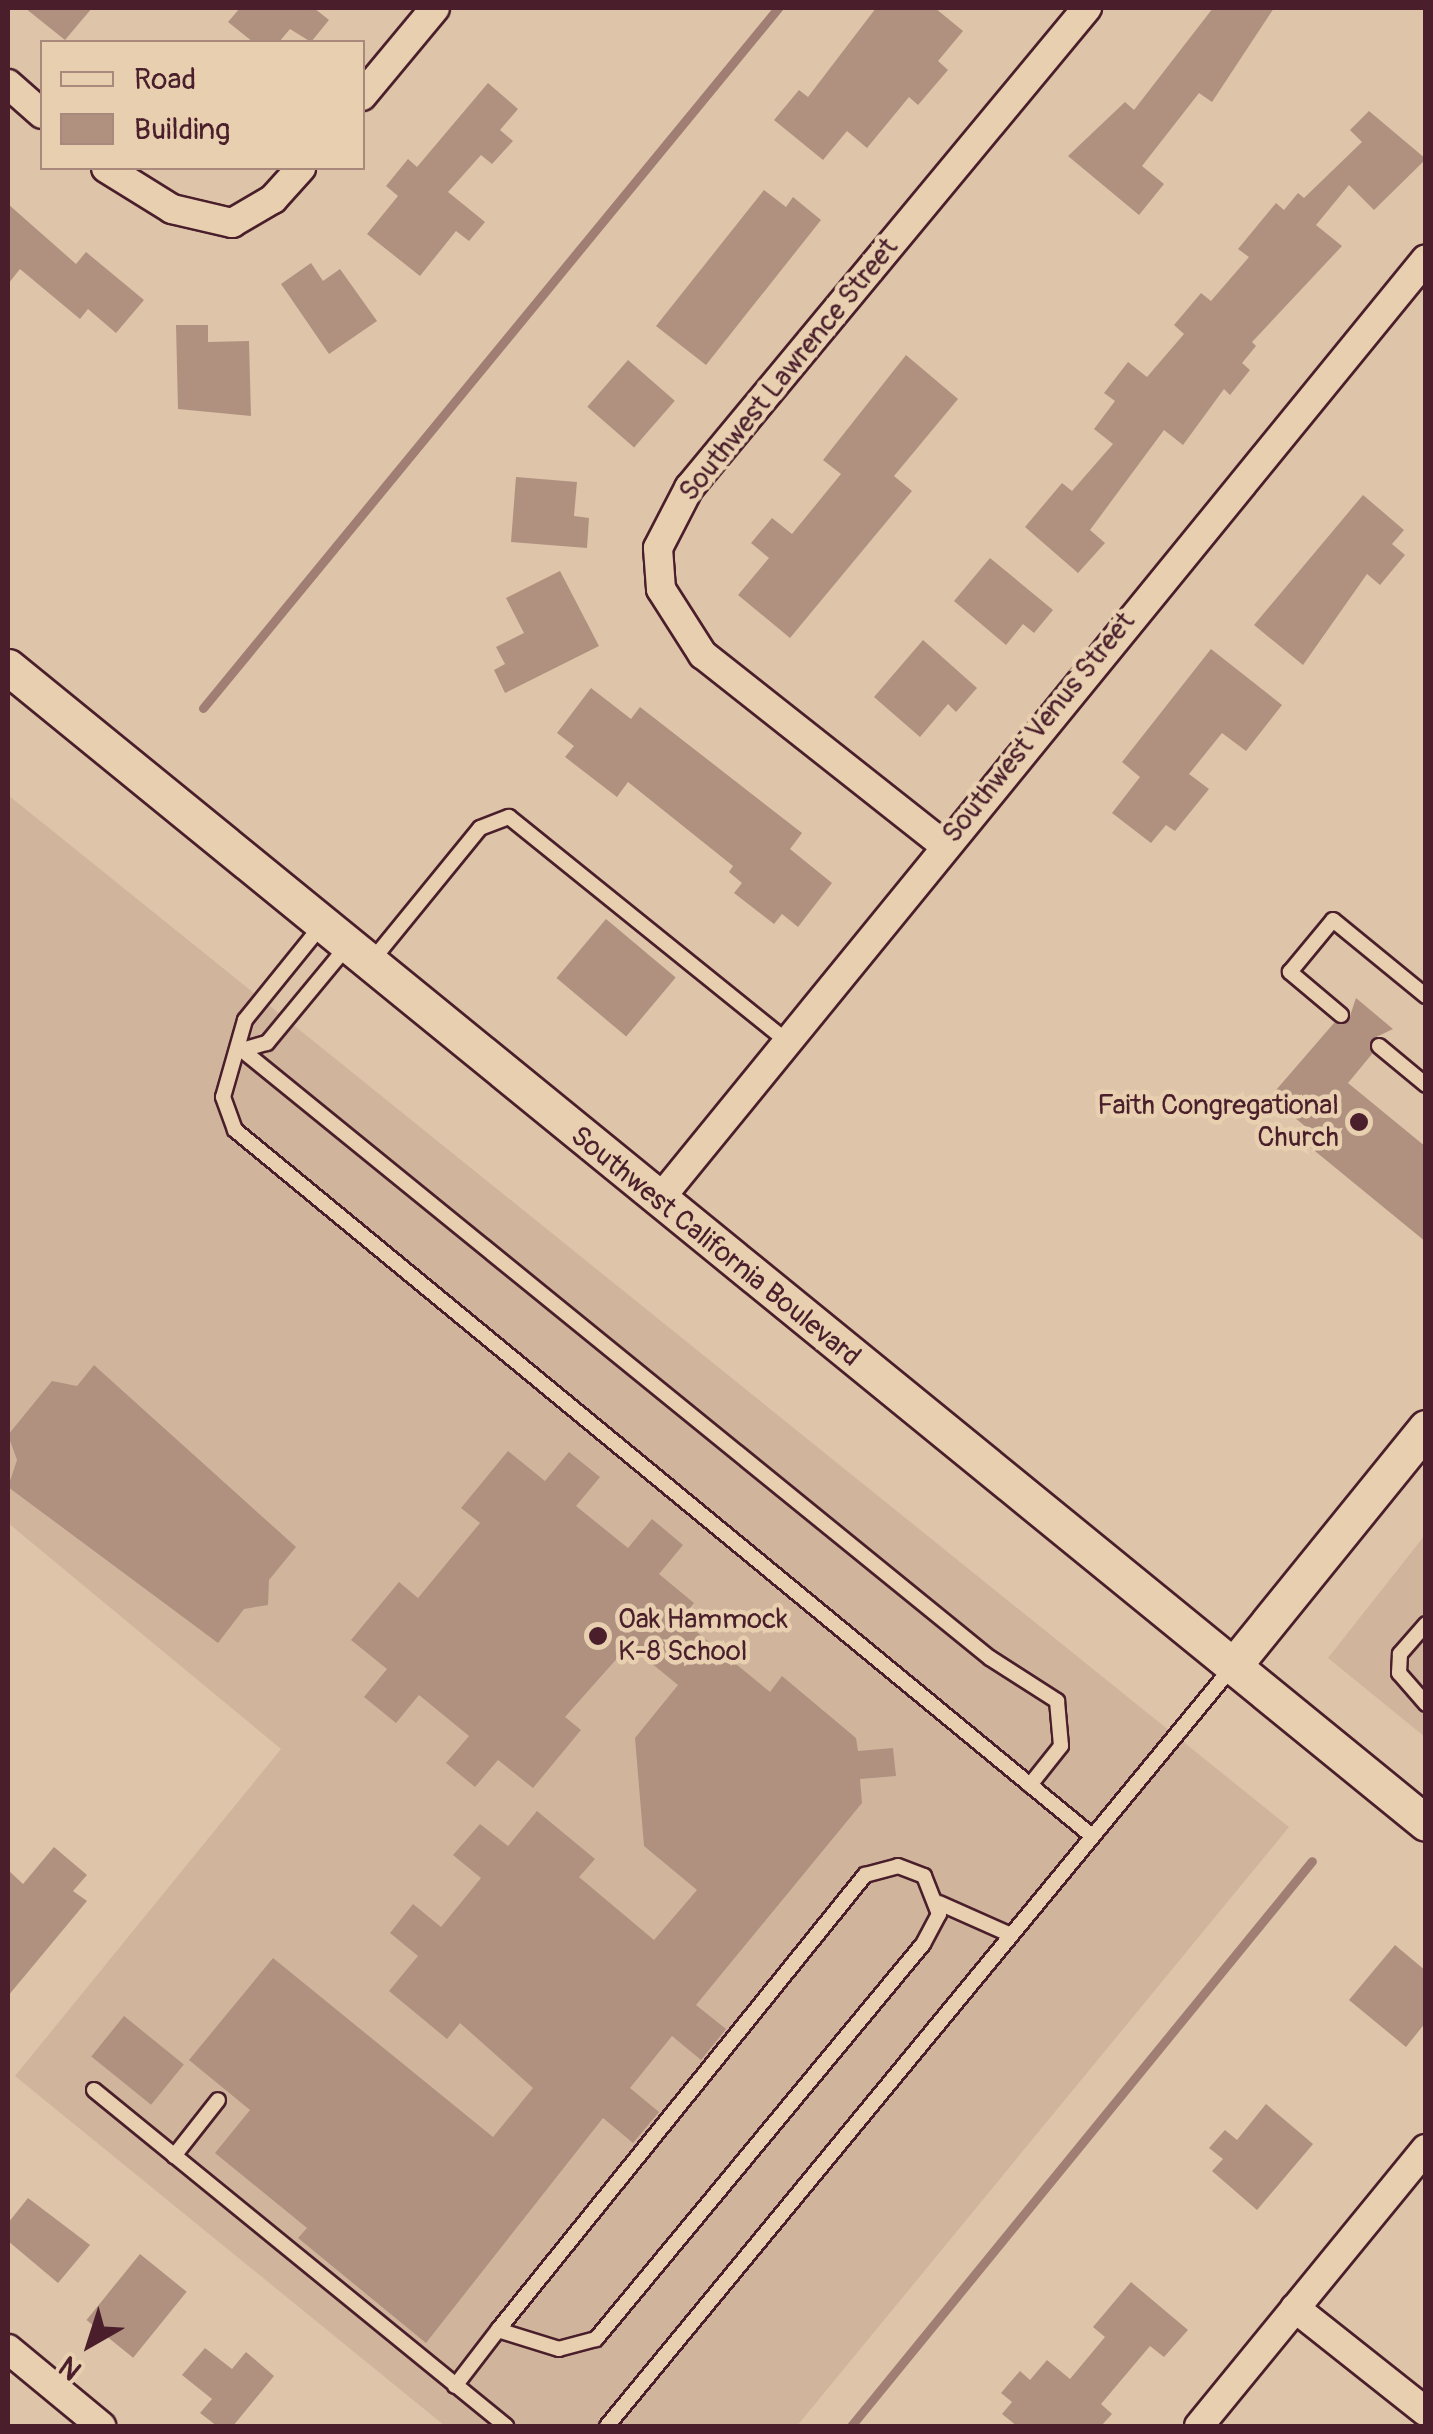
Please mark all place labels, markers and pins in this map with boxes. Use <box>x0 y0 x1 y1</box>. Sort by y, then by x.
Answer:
place label: Faith Congregational Church <box>1097 1089 1339 1155</box>
marker: Faith Congregational Church <box>1348 1111 1370 1133</box>
place label: Oak Hammock K-8 School <box>618 1603 788 1669</box>
marker: Oak Hammock K-8 School <box>587 1625 609 1647</box>

